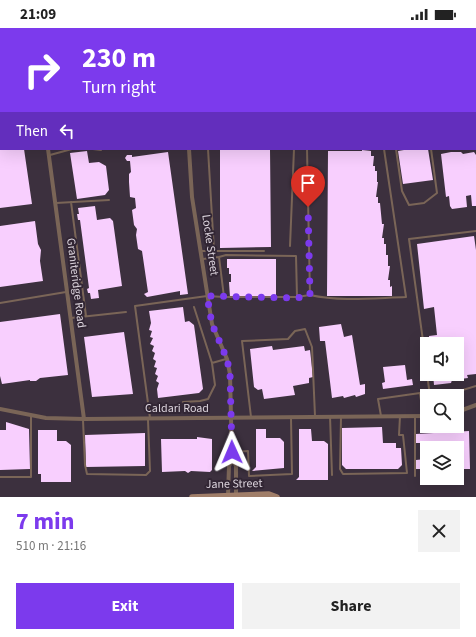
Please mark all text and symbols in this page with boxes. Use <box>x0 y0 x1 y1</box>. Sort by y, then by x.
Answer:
text: 21:09 <box>20 4 56 25</box>
text: 230 m <box>82 38 156 78</box>
icon: right <box>16 44 68 96</box>
text: Turn right <box>82 75 156 100</box>
icon: left <box>56 120 78 142</box>
text: Then <box>16 121 48 142</box>
pin <box>291 166 325 207</box>
icon: arrive <box>297 172 319 194</box>
street label: Locke Street <box>197 213 223 277</box>
street label: Graniteridge Road <box>62 237 90 329</box>
map controls <box>420 337 464 485</box>
button: sound <box>420 337 464 381</box>
button: search <box>420 389 464 433</box>
street label: Caldari Road <box>145 400 209 417</box>
position arrow <box>211 431 253 473</box>
button: layers <box>420 441 464 485</box>
street label: Jane Street <box>205 475 263 493</box>
text: 7 min <box>16 504 74 539</box>
button: close <box>418 510 460 552</box>
text: 510 m · 21:16 <box>16 537 86 555</box>
button: Exit <box>16 583 234 629</box>
button: Share <box>242 583 460 629</box>

